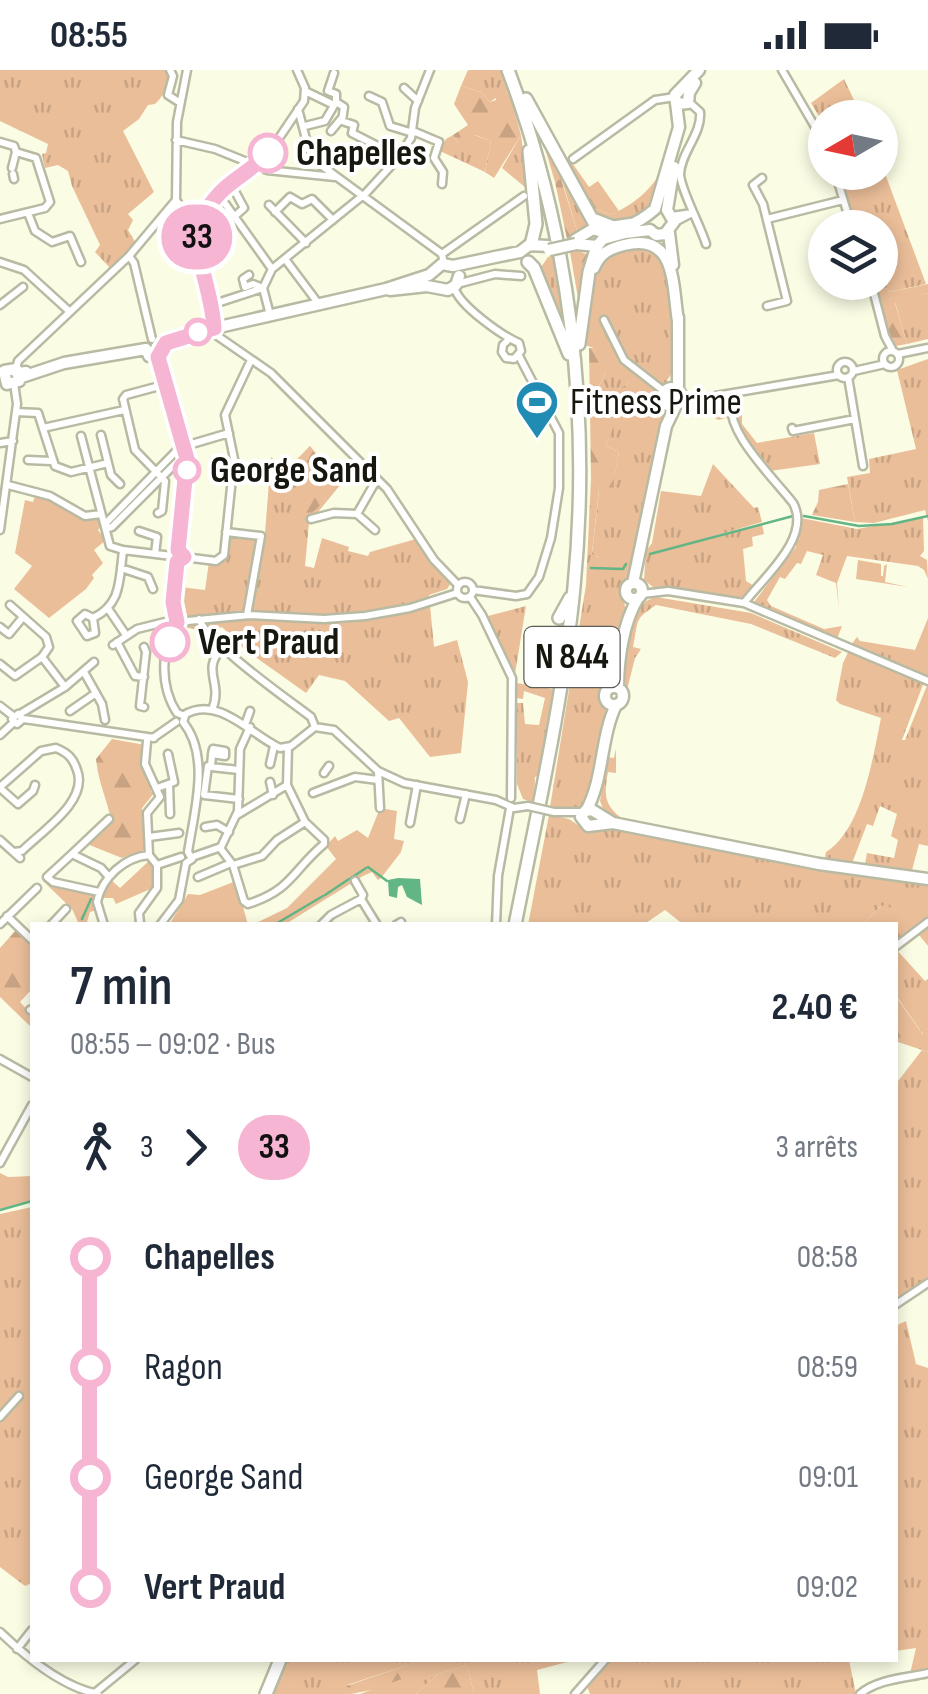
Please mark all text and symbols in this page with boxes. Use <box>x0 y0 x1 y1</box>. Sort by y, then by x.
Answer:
text: 08:55 <box>50 13 128 58</box>
north arrow <box>808 100 898 190</box>
map controls <box>808 100 898 300</box>
place label: Chapelles <box>296 131 427 176</box>
marker: Chapelles <box>249 134 287 172</box>
line badge: 33 <box>152 204 242 270</box>
button: layers <box>808 210 898 300</box>
text: 33 <box>181 216 213 259</box>
unlabelled marker <box>185 319 211 345</box>
sports icon: Fitness Prime <box>514 379 560 440</box>
place label: Fitness Prime <box>570 380 742 425</box>
place label: George Sand <box>210 448 378 493</box>
marker: George Sand <box>174 457 200 483</box>
place label: Vert Praud <box>198 620 339 665</box>
marker: Vert Praud <box>151 623 189 661</box>
road number: N 844 <box>524 627 620 687</box>
text: 7 min <box>70 954 173 1021</box>
text: 2.40 € <box>771 985 858 1030</box>
text: 08:55 – 09:02 · Bus <box>70 1025 276 1064</box>
icon: walk <box>70 1120 125 1175</box>
icon: forward <box>168 1120 223 1175</box>
text: 33 <box>258 1126 290 1169</box>
text: 3 <box>140 1128 153 1167</box>
text: 3 arrêts <box>776 1128 858 1167</box>
text: Chapelles <box>144 1235 275 1280</box>
text: 08:58 <box>797 1238 858 1277</box>
text: Ragon <box>144 1345 223 1390</box>
text: 08:59 <box>797 1348 858 1387</box>
text: George Sand <box>144 1455 303 1500</box>
text: 09:01 <box>798 1458 858 1497</box>
text: Vert Praud <box>144 1565 285 1610</box>
text: 09:02 <box>796 1568 858 1607</box>

